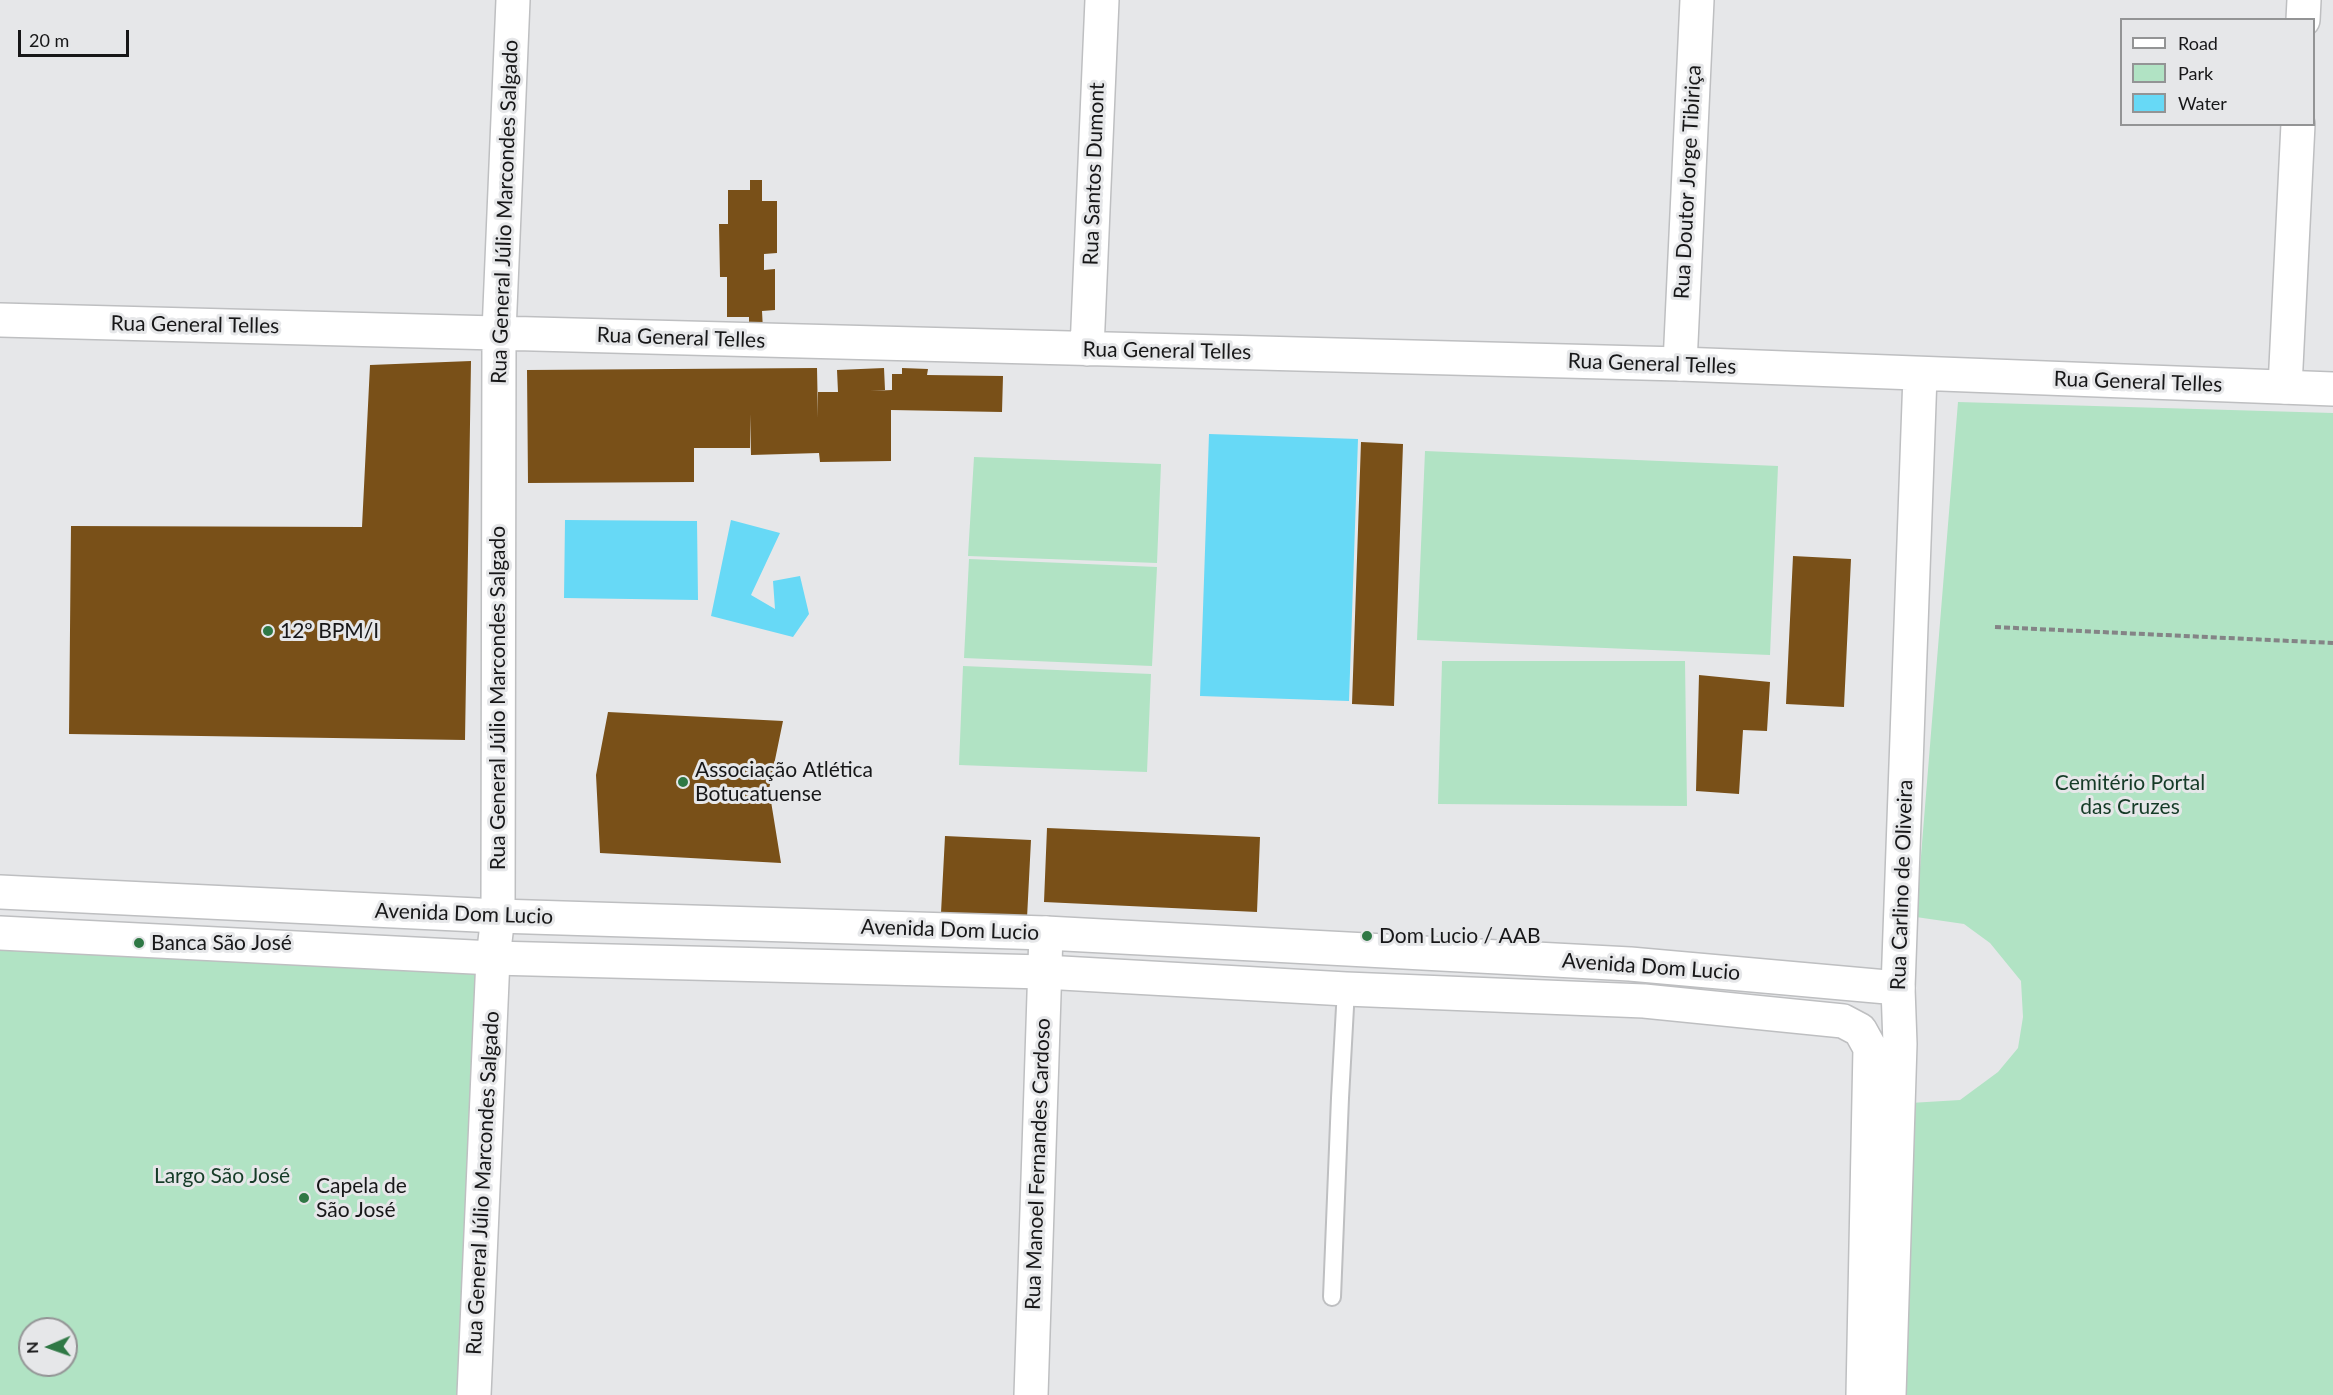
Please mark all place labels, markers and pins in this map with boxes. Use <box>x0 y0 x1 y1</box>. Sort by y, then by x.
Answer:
place label: 12º BPM/I <box>280 618 379 644</box>
marker: 12º BPM/I <box>261 624 275 638</box>
place label: Associação Atlética Botucatuense <box>695 757 873 807</box>
marker: Associação Atlética Botucatuense <box>676 775 690 789</box>
place label: Dom Lucio / AAB <box>1379 923 1541 949</box>
marker: Dom Lucio / AAB <box>1360 929 1374 943</box>
place label: Banca São José <box>151 930 292 956</box>
marker: Banca São José <box>132 936 146 950</box>
place label: Capela de São José <box>316 1173 407 1223</box>
marker: Capela de São José <box>297 1191 311 1205</box>

